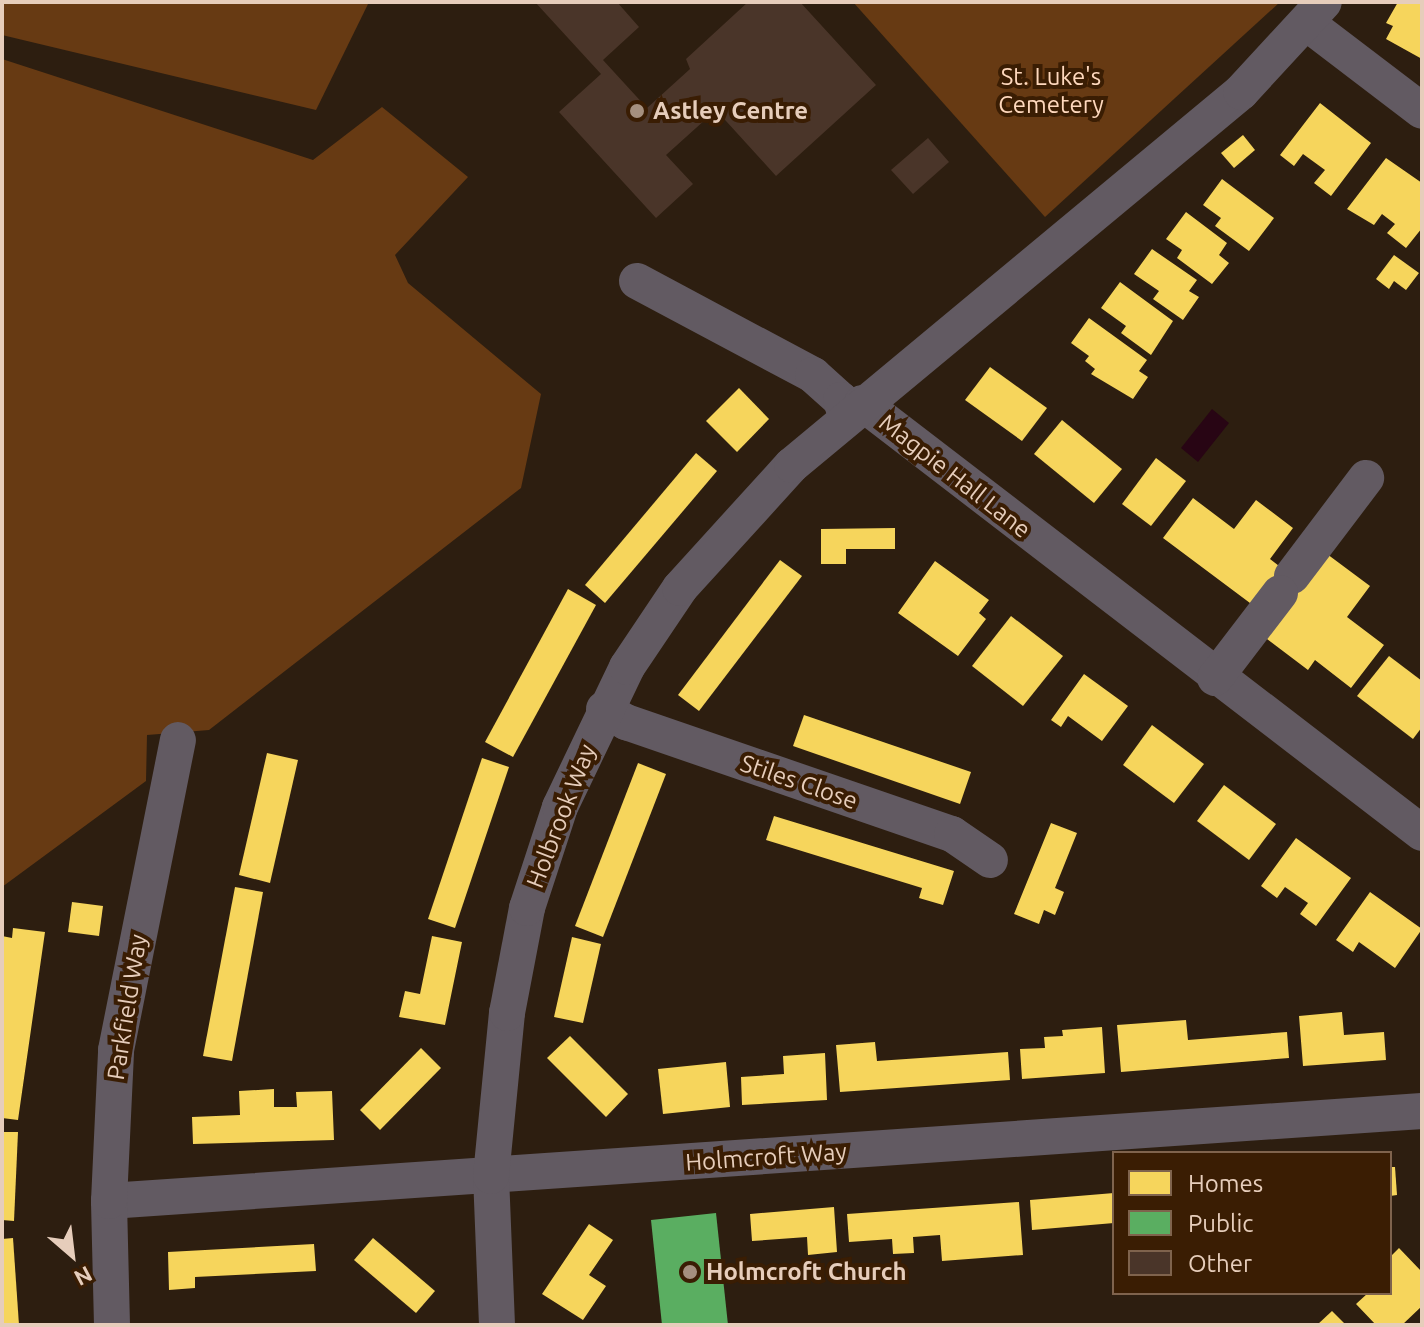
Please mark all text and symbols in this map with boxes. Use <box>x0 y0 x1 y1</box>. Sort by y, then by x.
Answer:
park label: St. Luke's Cemetery <box>998 63 1104 119</box>
place label: Astley Centre <box>653 97 808 125</box>
marker: Astley Centre <box>628 102 646 120</box>
street label: Magpie Hall Lane <box>874 408 1036 544</box>
street label: Holbrook Way <box>520 740 602 892</box>
street label: Stiles Close <box>737 749 861 815</box>
street label: Parkfield Way <box>101 932 153 1082</box>
street label: Holmcroft Way <box>684 1137 848 1177</box>
legend <box>1112 1151 1392 1295</box>
text: Homes <box>1188 1170 1263 1197</box>
text: Public <box>1188 1210 1253 1237</box>
north arrow <box>32 1215 112 1295</box>
text: Other <box>1188 1250 1252 1277</box>
place label: Holmcroft Church <box>706 1258 907 1286</box>
text: N <box>70 1262 97 1292</box>
marker: Holmcroft Church <box>681 1263 699 1281</box>

